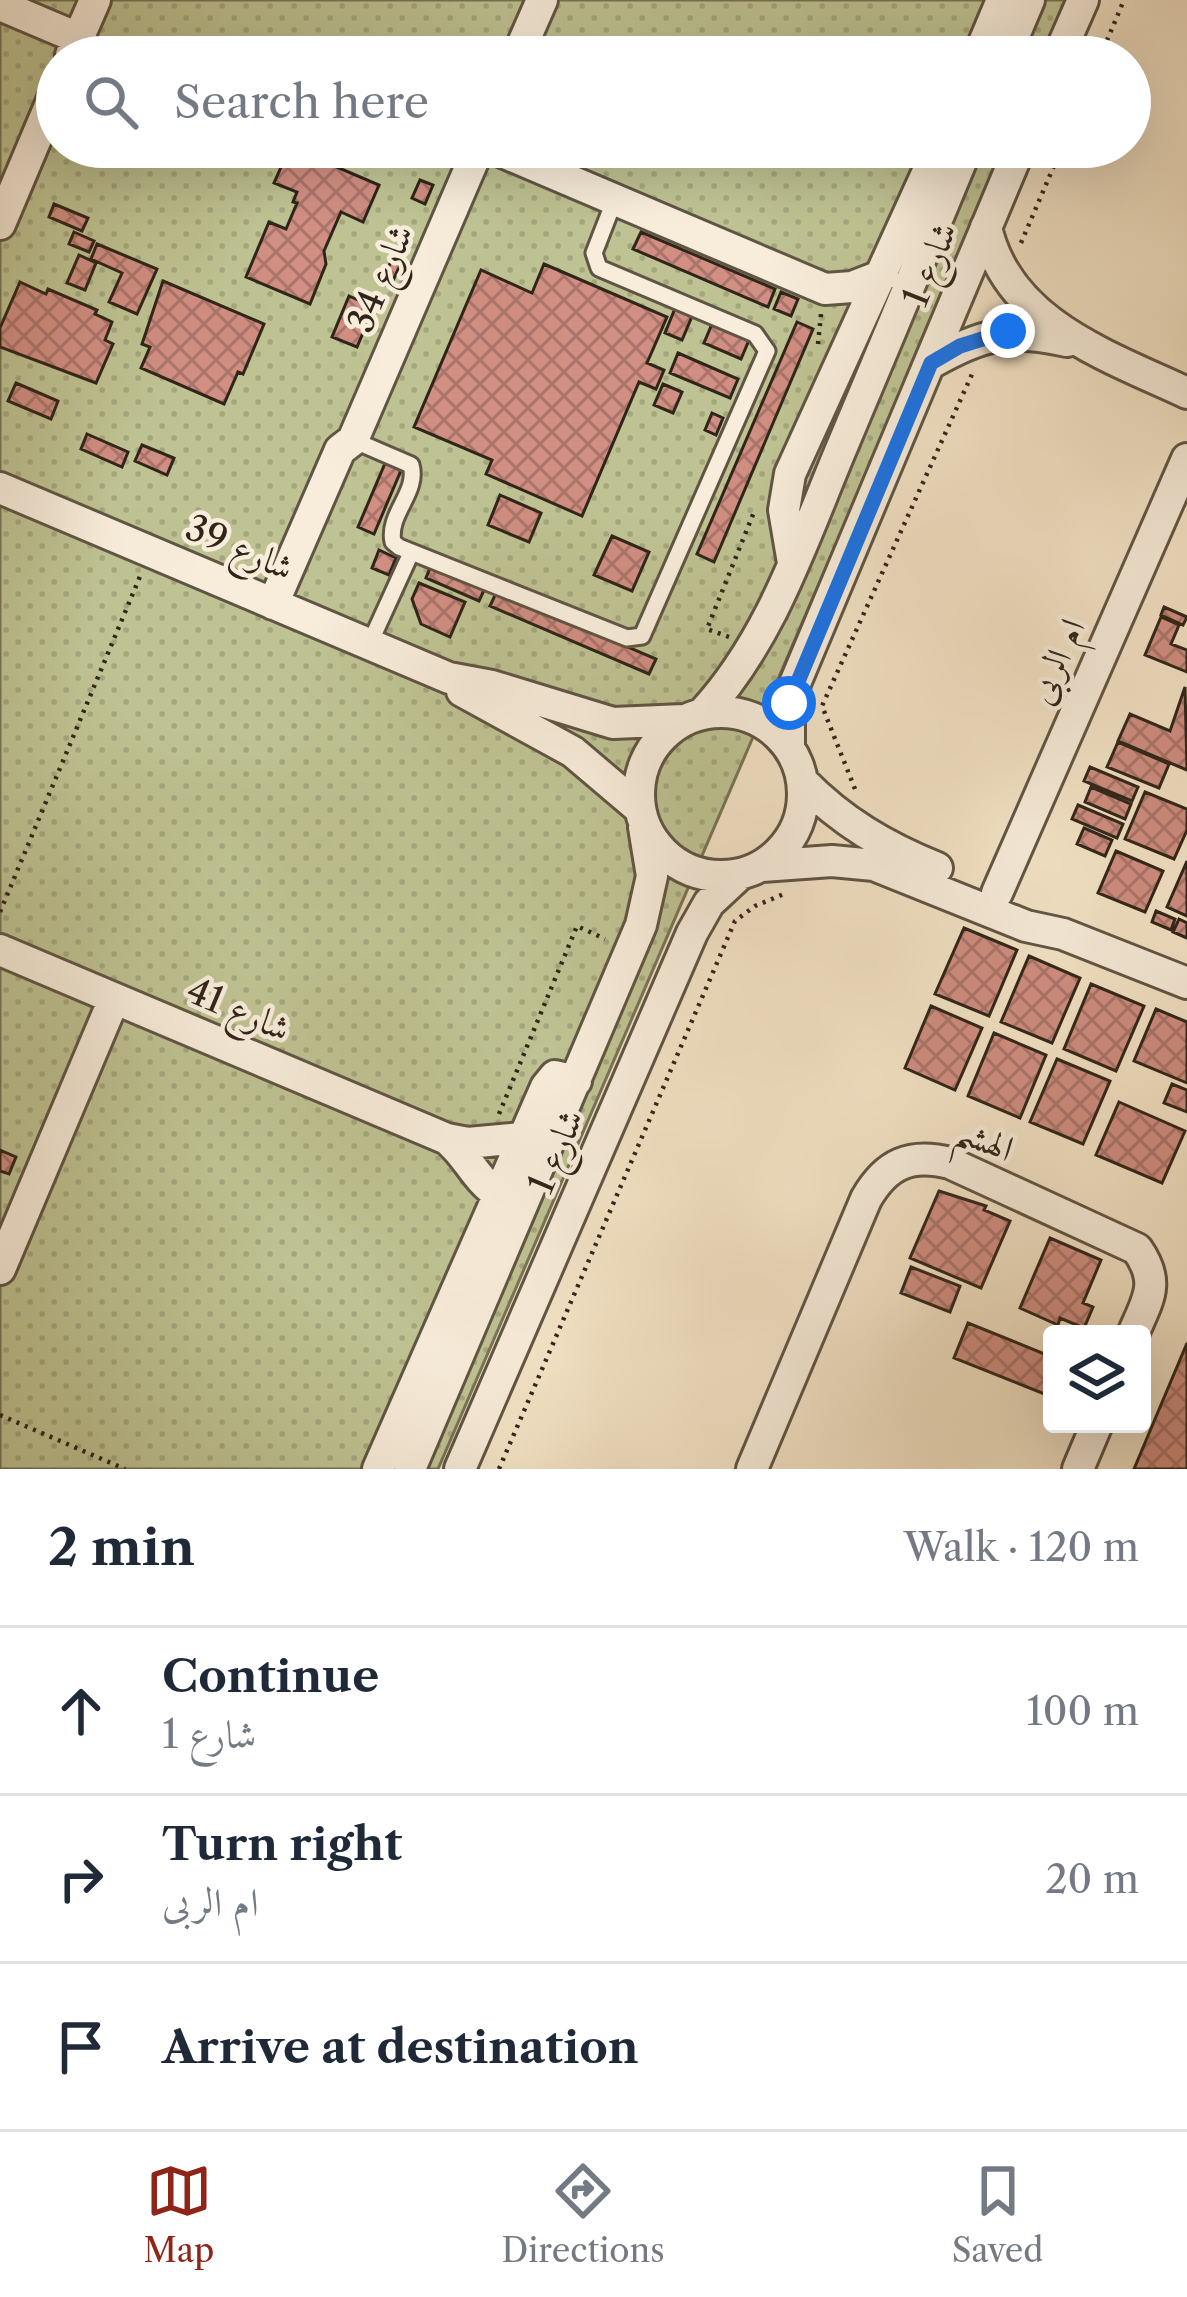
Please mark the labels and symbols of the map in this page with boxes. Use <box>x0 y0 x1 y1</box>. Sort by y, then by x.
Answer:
street label: شارع 1 <box>892 215 974 316</box>
street label: شارع 34 <box>338 218 431 342</box>
route end <box>981 304 1035 358</box>
street label: شارع 39 <box>176 505 301 598</box>
street label: ام الربى <box>1018 611 1103 715</box>
route start <box>762 676 816 730</box>
street label: شارع 41 <box>177 968 297 1059</box>
street label: شارع 1 <box>518 1102 601 1203</box>
street label: الهشم <box>944 1108 1020 1183</box>

